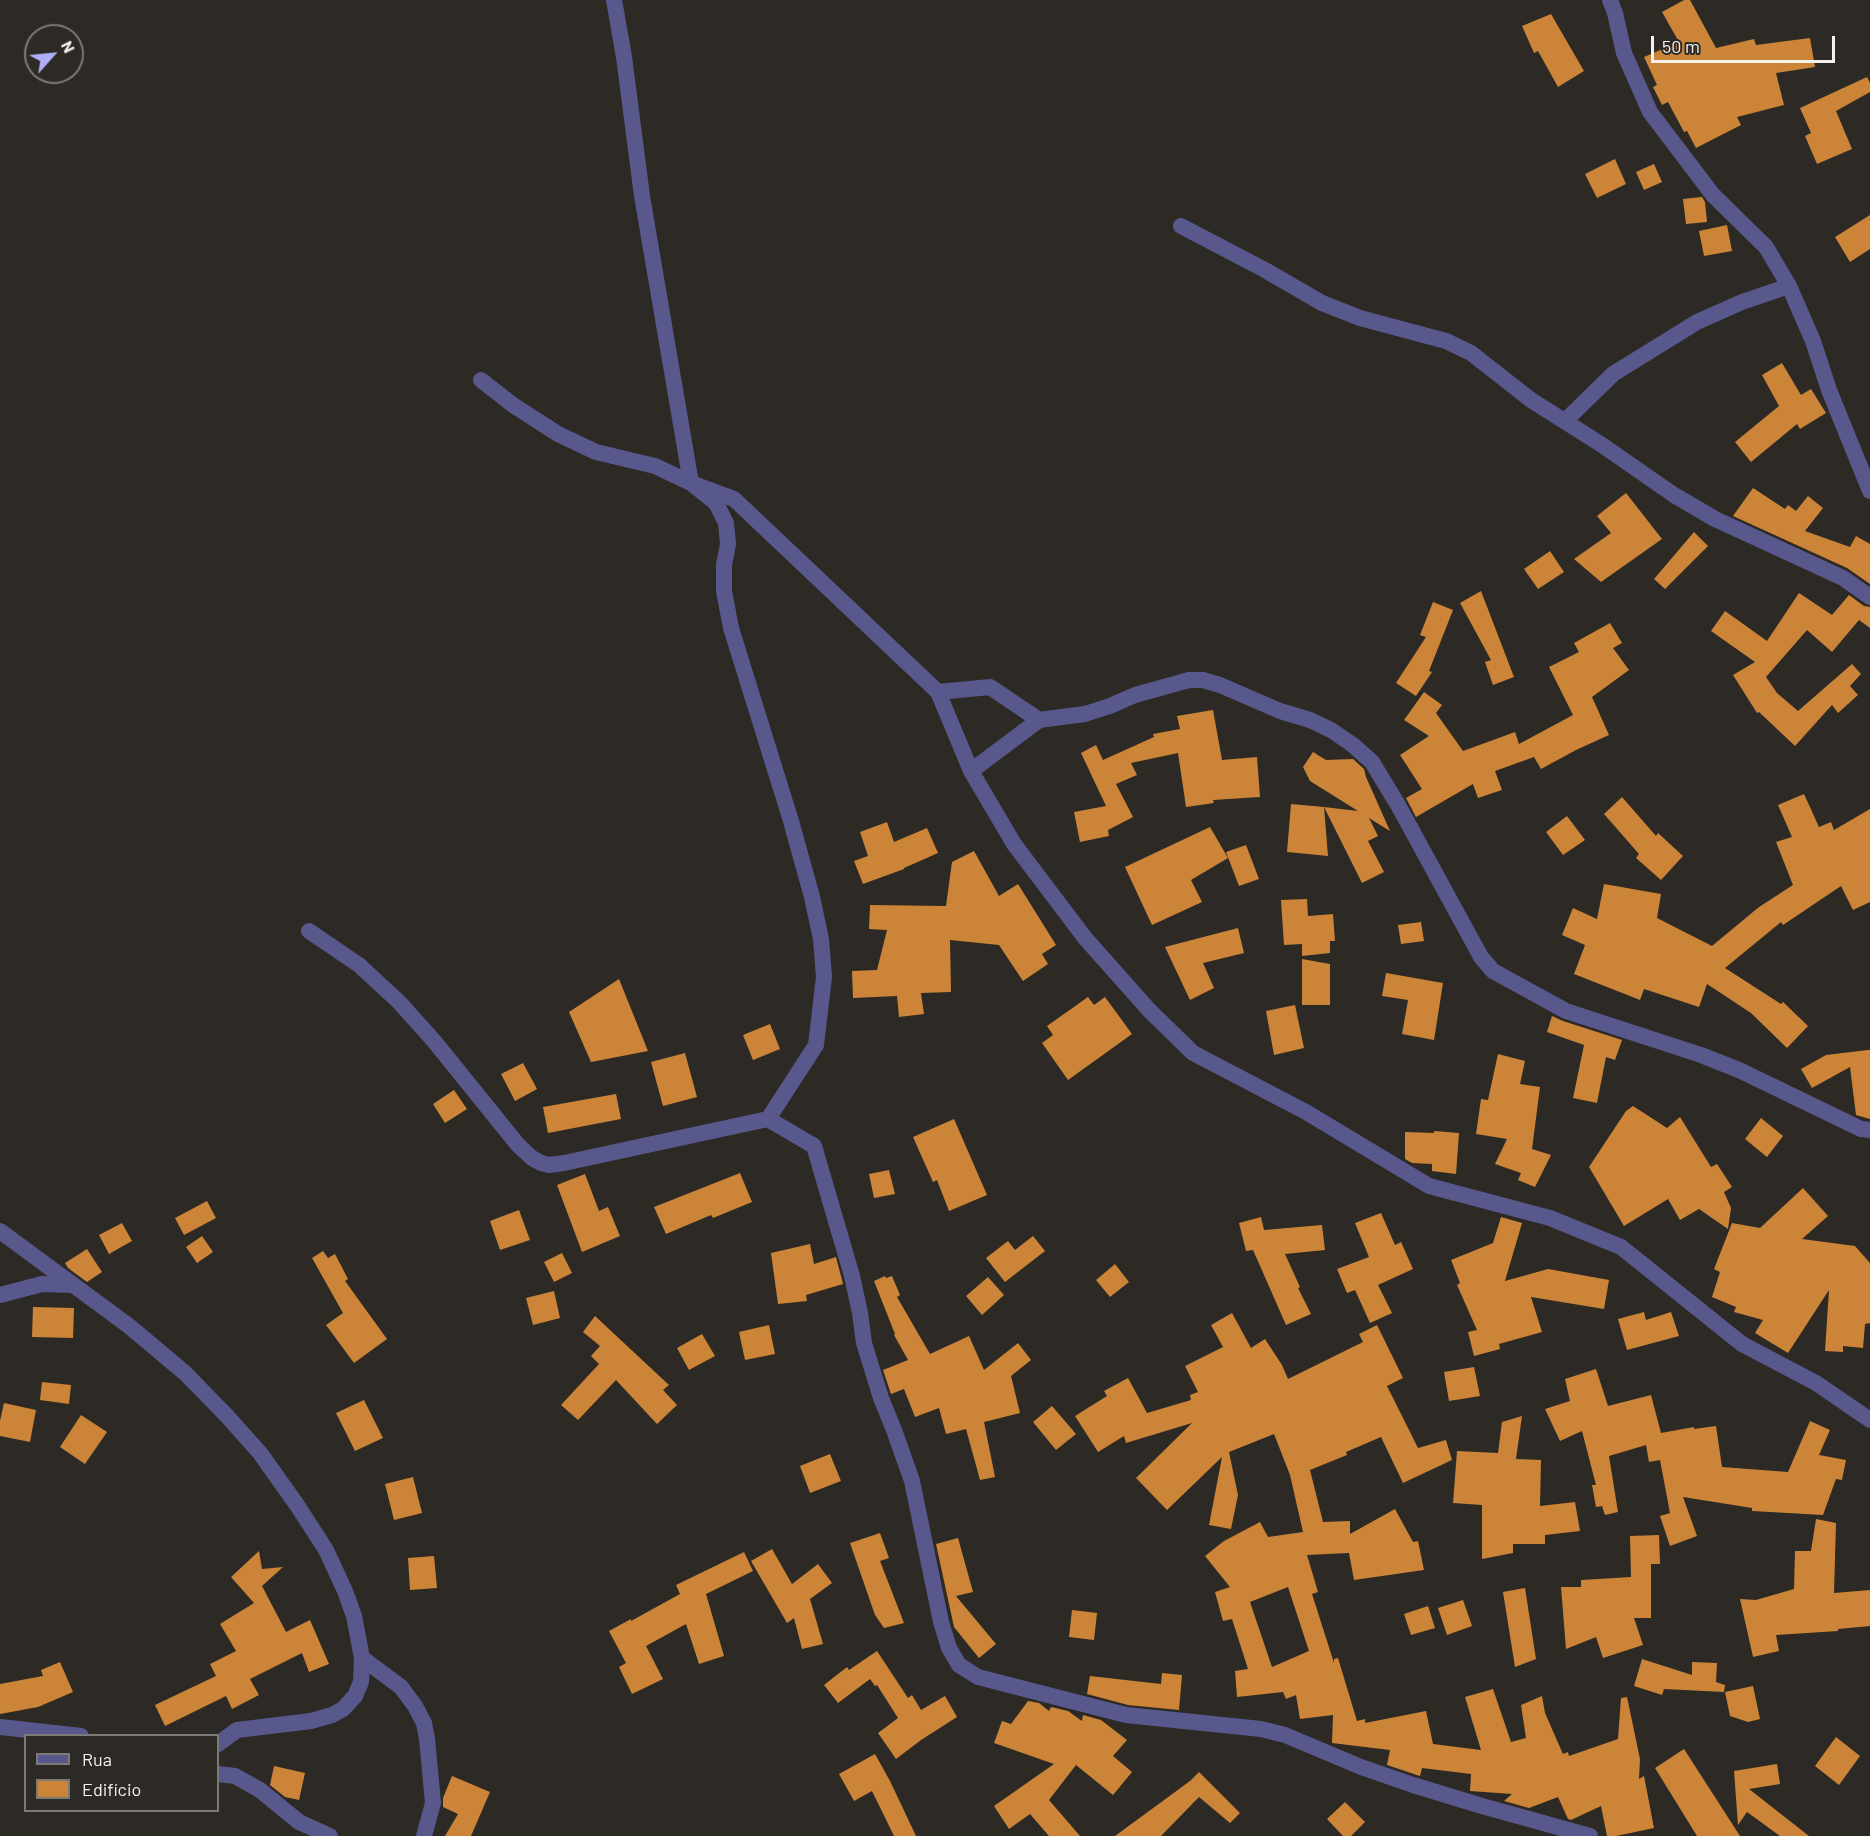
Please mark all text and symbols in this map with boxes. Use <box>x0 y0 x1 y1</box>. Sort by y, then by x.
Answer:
north arrow <box>24 24 84 84</box>
scale bar <box>1654 24 1838 62</box>
text: 50 m <box>1662 35 1700 57</box>
text: N <box>58 37 80 56</box>
legend <box>24 1734 219 1812</box>
text: Rua <box>82 1748 112 1770</box>
text: Edifício <box>82 1778 141 1800</box>

